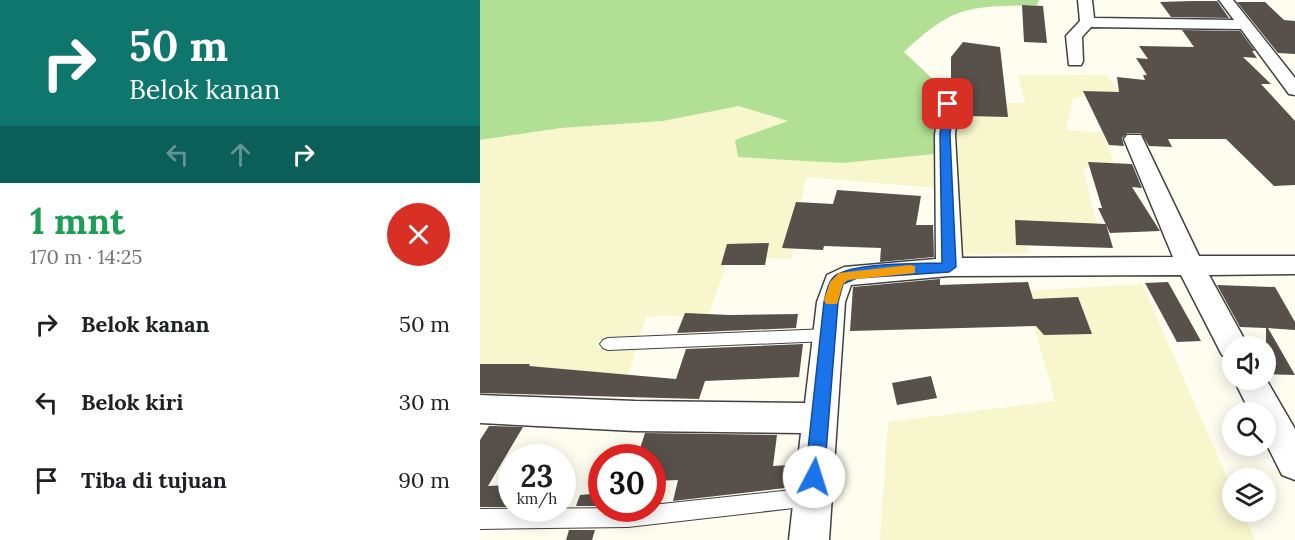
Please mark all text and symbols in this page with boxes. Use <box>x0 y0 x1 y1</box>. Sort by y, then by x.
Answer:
text: 50 m <box>129 19 228 73</box>
icon: right <box>30 24 108 102</box>
text: Belok kanan <box>129 72 280 106</box>
pin <box>922 78 973 129</box>
icon: arrive <box>931 87 964 120</box>
icon: left <box>161 138 194 171</box>
icon: ahead <box>224 138 257 171</box>
icon: right <box>287 138 320 171</box>
text: 1 mnt <box>30 198 125 244</box>
button: close <box>387 203 450 266</box>
text: 170 m · 14:25 <box>30 244 142 269</box>
icon: right <box>30 308 63 341</box>
text: Belok kanan <box>81 310 210 338</box>
text: 50 m <box>399 310 450 338</box>
map controls <box>1222 336 1276 522</box>
button: sound <box>1222 336 1276 390</box>
icon: left <box>30 386 63 419</box>
text: Belok kiri <box>81 388 183 416</box>
text: 30 m <box>399 388 450 416</box>
button: search <box>1222 402 1276 456</box>
speed limit sign: 30 <box>588 444 666 522</box>
position arrow <box>782 445 846 509</box>
text: 23 <box>521 457 553 495</box>
icon: arrive <box>30 464 63 497</box>
text: Tiba di tujuan <box>81 466 227 494</box>
text: 90 m <box>398 466 450 494</box>
button: layers <box>1222 468 1276 522</box>
text: km/h <box>517 489 557 508</box>

